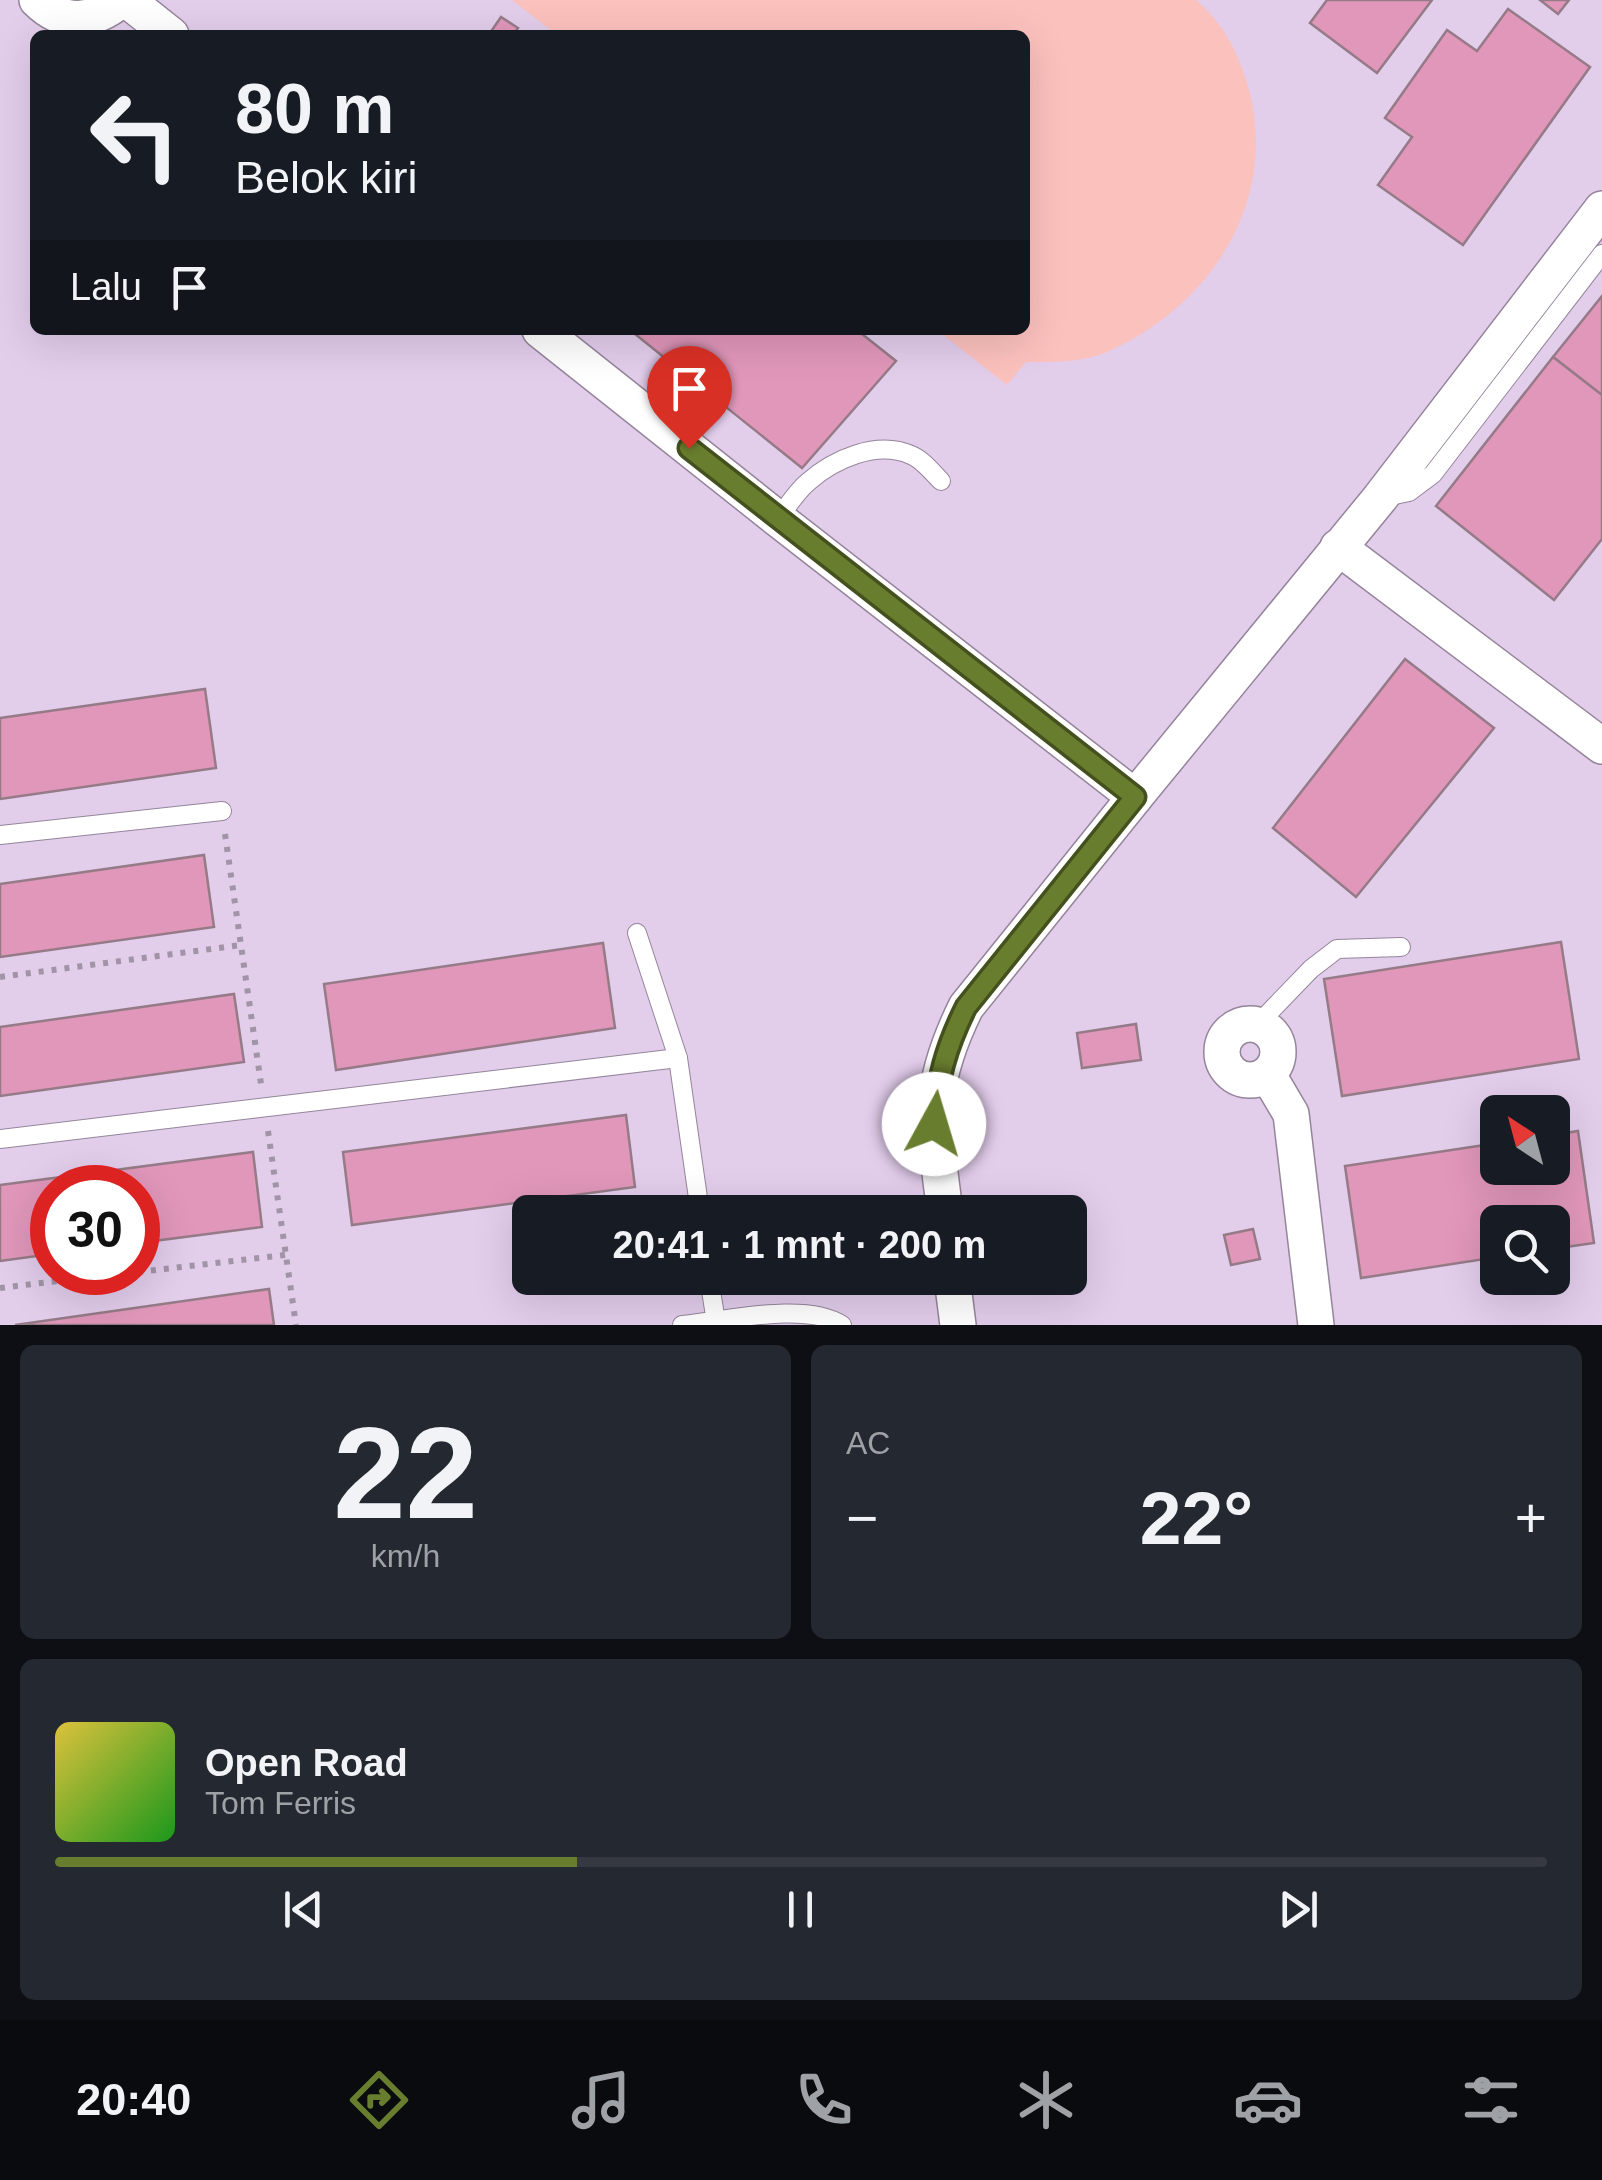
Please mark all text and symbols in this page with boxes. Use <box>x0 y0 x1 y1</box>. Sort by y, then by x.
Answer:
icon: left <box>70 70 200 200</box>
text: 80 m <box>235 70 395 148</box>
text: Belok kiri <box>235 152 418 203</box>
icon: arrive <box>162 260 217 315</box>
text: Lalu <box>70 266 142 308</box>
pin <box>647 346 732 449</box>
icon: arrive <box>662 361 717 416</box>
position arrow <box>882 1072 986 1176</box>
north arrow <box>1480 1095 1570 1185</box>
map controls <box>1480 1095 1570 1295</box>
speed limit sign: 30 <box>30 1165 160 1295</box>
button: search <box>1480 1205 1570 1295</box>
text: 20:41 · 1 mnt · 200 m <box>613 1224 986 1266</box>
text: 22 <box>333 1400 478 1546</box>
text: AC <box>846 1425 890 1461</box>
text: 22° <box>1140 1476 1253 1560</box>
text: − <box>846 1487 878 1549</box>
text: + <box>1515 1487 1547 1549</box>
text: km/h <box>371 1538 440 1574</box>
text: Open Road <box>205 1742 408 1784</box>
text: Tom Ferris <box>205 1785 356 1821</box>
icon: previous <box>276 1882 331 1937</box>
icon: pause <box>773 1882 828 1937</box>
icon: next <box>1271 1882 1326 1937</box>
icon: directions <box>344 2065 414 2135</box>
icon: music <box>566 2065 636 2135</box>
icon: phone <box>789 2065 859 2135</box>
icon: climate <box>1011 2065 1081 2135</box>
icon: car <box>1233 2065 1303 2135</box>
icon: filters <box>1456 2065 1526 2135</box>
text: 20:40 <box>76 2074 191 2125</box>

